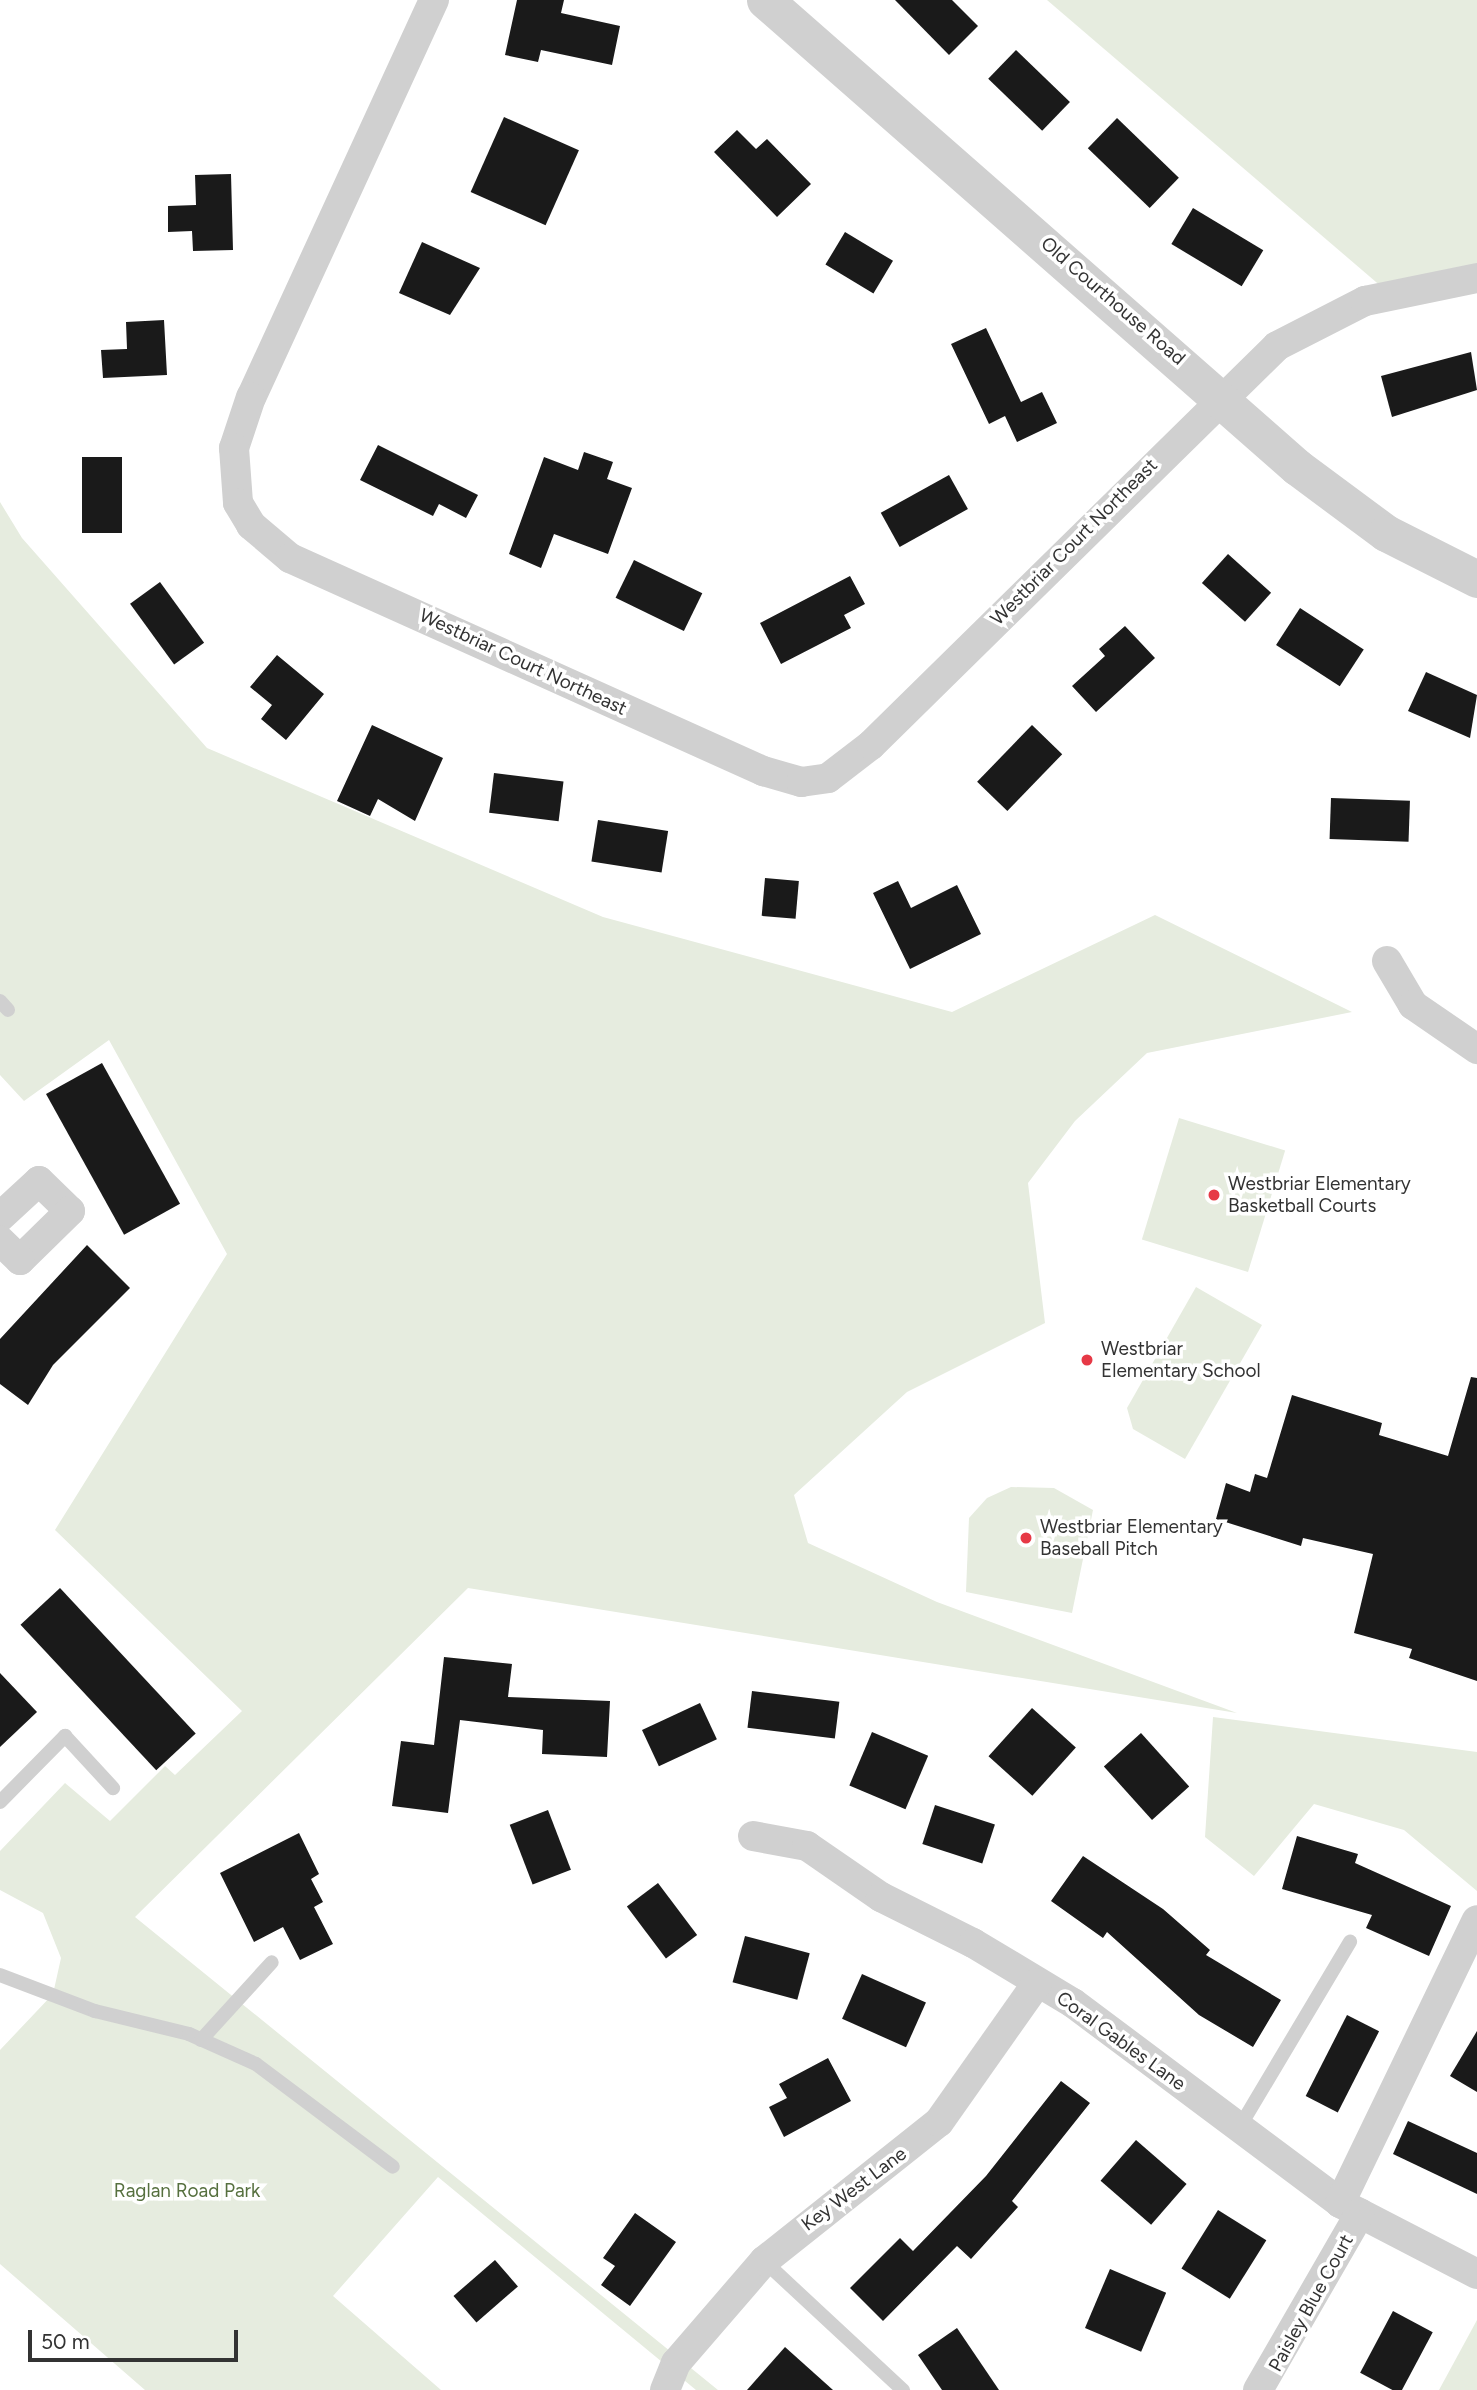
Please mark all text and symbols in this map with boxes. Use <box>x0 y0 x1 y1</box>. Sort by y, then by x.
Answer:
street label: Old Courthouse Road <box>1036 232 1190 370</box>
street label: Westbriar Court Northeast <box>986 454 1162 630</box>
street label: Westbriar Court Northeast <box>416 604 630 720</box>
place label: Westbriar Elementary Basketball Courts <box>1228 1173 1411 1217</box>
marker: Westbriar Elementary Basketball Courts <box>1206 1187 1222 1203</box>
place label: Westbriar Elementary School <box>1101 1338 1261 1382</box>
marker: Westbriar Elementary School <box>1079 1352 1095 1368</box>
place label: Westbriar Elementary Baseball Pitch <box>1040 1516 1223 1560</box>
marker: Westbriar Elementary Baseball Pitch <box>1018 1530 1034 1546</box>
street label: Coral Gables Lane <box>1052 1987 1190 2095</box>
street label: Key West Lane <box>797 2142 911 2236</box>
park label: Raglan Road Park <box>114 2180 260 2202</box>
street label: Paisley Blue Court <box>1264 2231 1358 2375</box>
scale bar <box>32 2316 242 2360</box>
text: 50 m <box>41 2329 90 2354</box>

